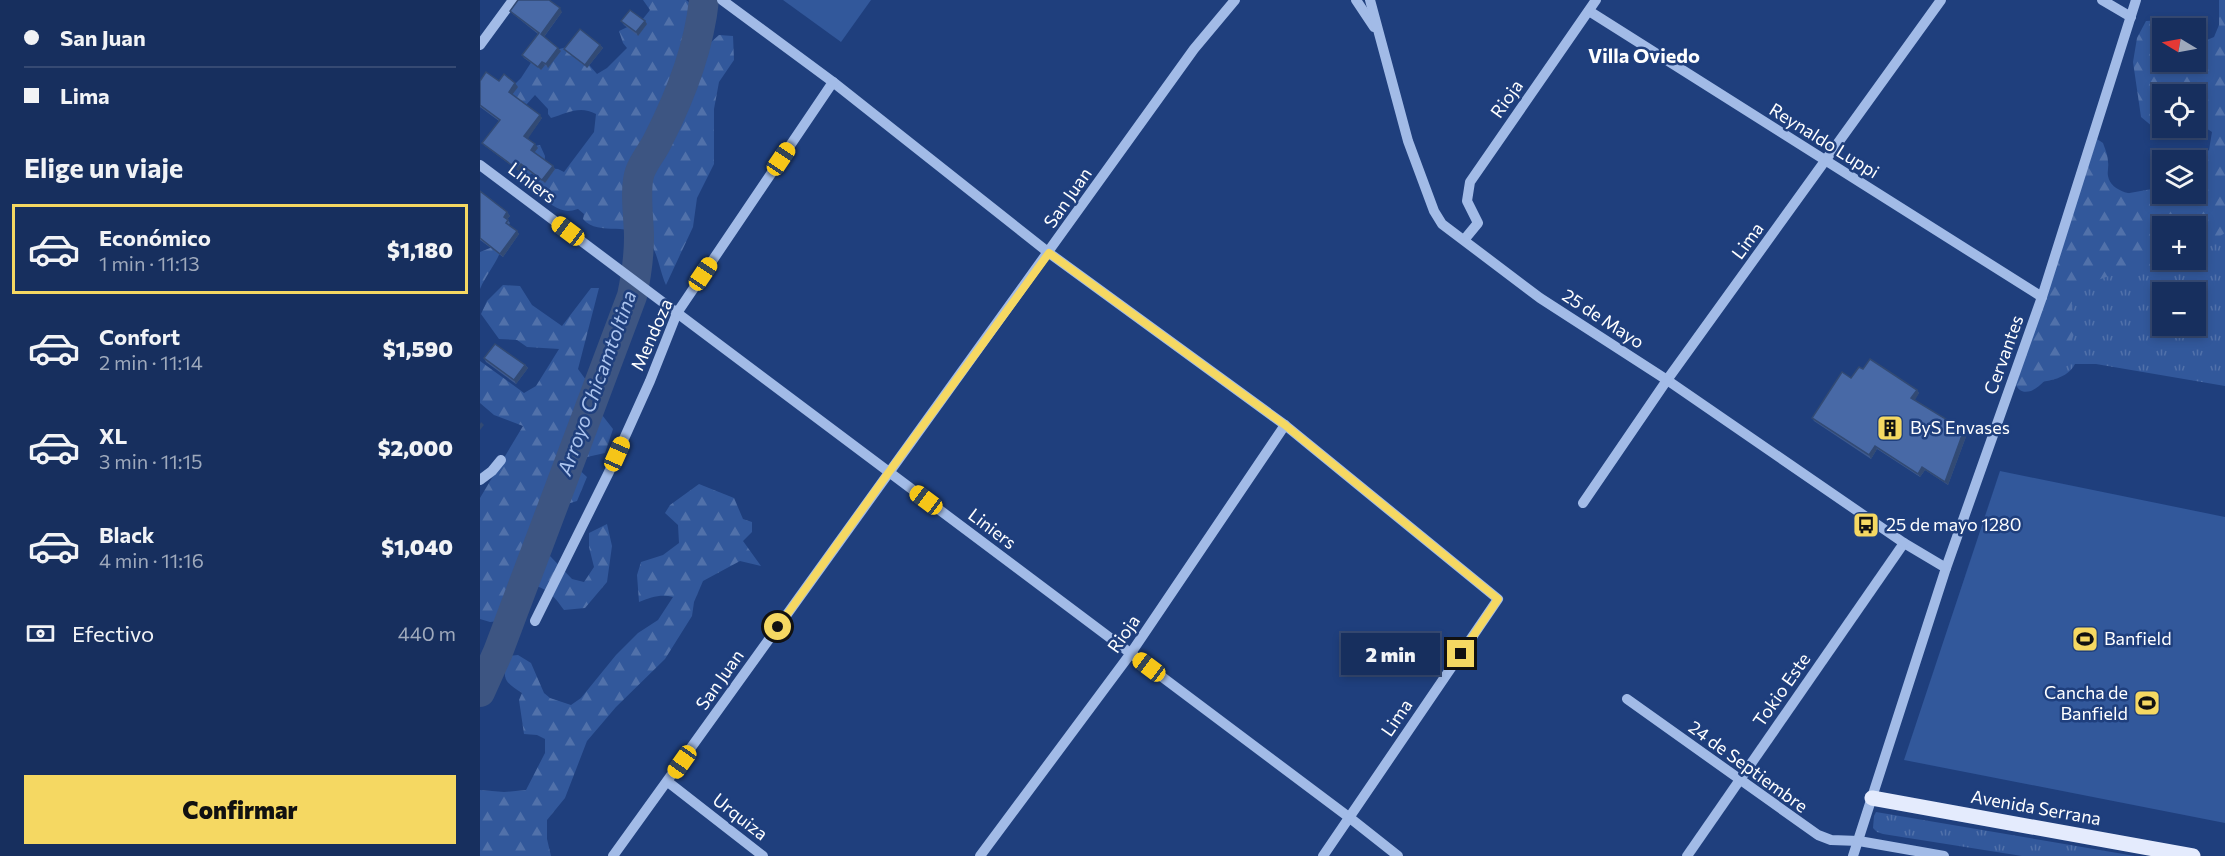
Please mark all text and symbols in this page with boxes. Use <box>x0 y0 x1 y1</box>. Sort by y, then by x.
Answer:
north arrow <box>2152 18 2206 72</box>
map controls <box>2152 18 2206 336</box>
text: San Juan <box>60 24 146 51</box>
district label: Villa Oviedo <box>1588 43 1700 67</box>
street label: Rioja <box>1485 75 1527 122</box>
text: Lima <box>60 82 110 109</box>
button: locate <box>2152 84 2206 138</box>
street label: Reynaldo Luppi <box>1766 98 1883 183</box>
car <box>763 139 799 179</box>
button: layers <box>2152 150 2206 204</box>
text: Elige un viaje <box>24 151 183 184</box>
street label: Liniers <box>504 157 561 207</box>
street label: San Juan <box>1038 163 1096 232</box>
car <box>548 213 588 249</box>
button: + <box>2152 216 2206 270</box>
street label: Lima <box>1727 218 1768 263</box>
icon: car <box>27 222 81 276</box>
text: Económico <box>99 224 211 251</box>
text: $1,180 <box>387 236 453 263</box>
text: 1 min · 11:13 <box>99 251 200 275</box>
car <box>685 254 721 294</box>
button: − <box>2152 282 2206 336</box>
street label: 25 de Mayo <box>1559 284 1649 353</box>
water label: Arroyo Chicamtoltina <box>551 287 641 479</box>
street label: Mendoza <box>625 295 677 374</box>
street label: Cervantes <box>1979 312 2028 397</box>
icon: car <box>27 321 81 375</box>
text: Confort <box>99 323 180 350</box>
text: $1,590 <box>383 335 453 362</box>
text: 2 min · 11:14 <box>99 350 203 374</box>
building icon: ByS Envases <box>1875 413 1905 443</box>
place label: ByS Envases <box>1910 416 2010 438</box>
icon: car <box>27 420 81 474</box>
text: XL <box>99 422 127 449</box>
text: $2,000 <box>378 434 453 461</box>
car <box>601 434 633 474</box>
text: 3 min · 11:15 <box>99 449 203 473</box>
car <box>906 482 946 518</box>
street label: Liniers <box>964 503 1021 553</box>
bus stop icon: 25 de mayo 1280 <box>1851 510 1881 540</box>
place label: 25 de mayo 1280 <box>1886 513 2022 535</box>
icon: car <box>27 519 81 573</box>
text: Black <box>99 521 154 548</box>
text: $1,040 <box>381 533 453 560</box>
text: 4 min · 11:16 <box>99 548 204 572</box>
street label: Rioja <box>1102 610 1144 657</box>
route start <box>764 613 791 640</box>
icon: cash <box>24 617 57 650</box>
text: Efectivo <box>72 620 154 647</box>
text: 440 m <box>398 621 456 645</box>
sports icon: Banfield <box>2070 624 2100 654</box>
place label: Banfield <box>2104 627 2172 649</box>
callout: 2 min <box>1341 633 1440 675</box>
route end <box>1447 640 1474 667</box>
text: 2 min <box>1365 642 1416 666</box>
street label: San Juan <box>690 645 748 714</box>
street label: Tokio Este <box>1748 648 1815 731</box>
car <box>1129 649 1169 685</box>
place label: Cancha de Banfield <box>2044 681 2128 724</box>
sports icon: Cancha de Banfield <box>2132 688 2162 718</box>
street label: Lima <box>1376 695 1416 740</box>
street label: 24 de Septiembre <box>1685 716 1813 817</box>
car <box>664 742 700 782</box>
button: Confirmar <box>24 775 456 844</box>
street label: Avenida Serrana <box>1969 785 2103 829</box>
street label: Urquiza <box>709 788 772 844</box>

